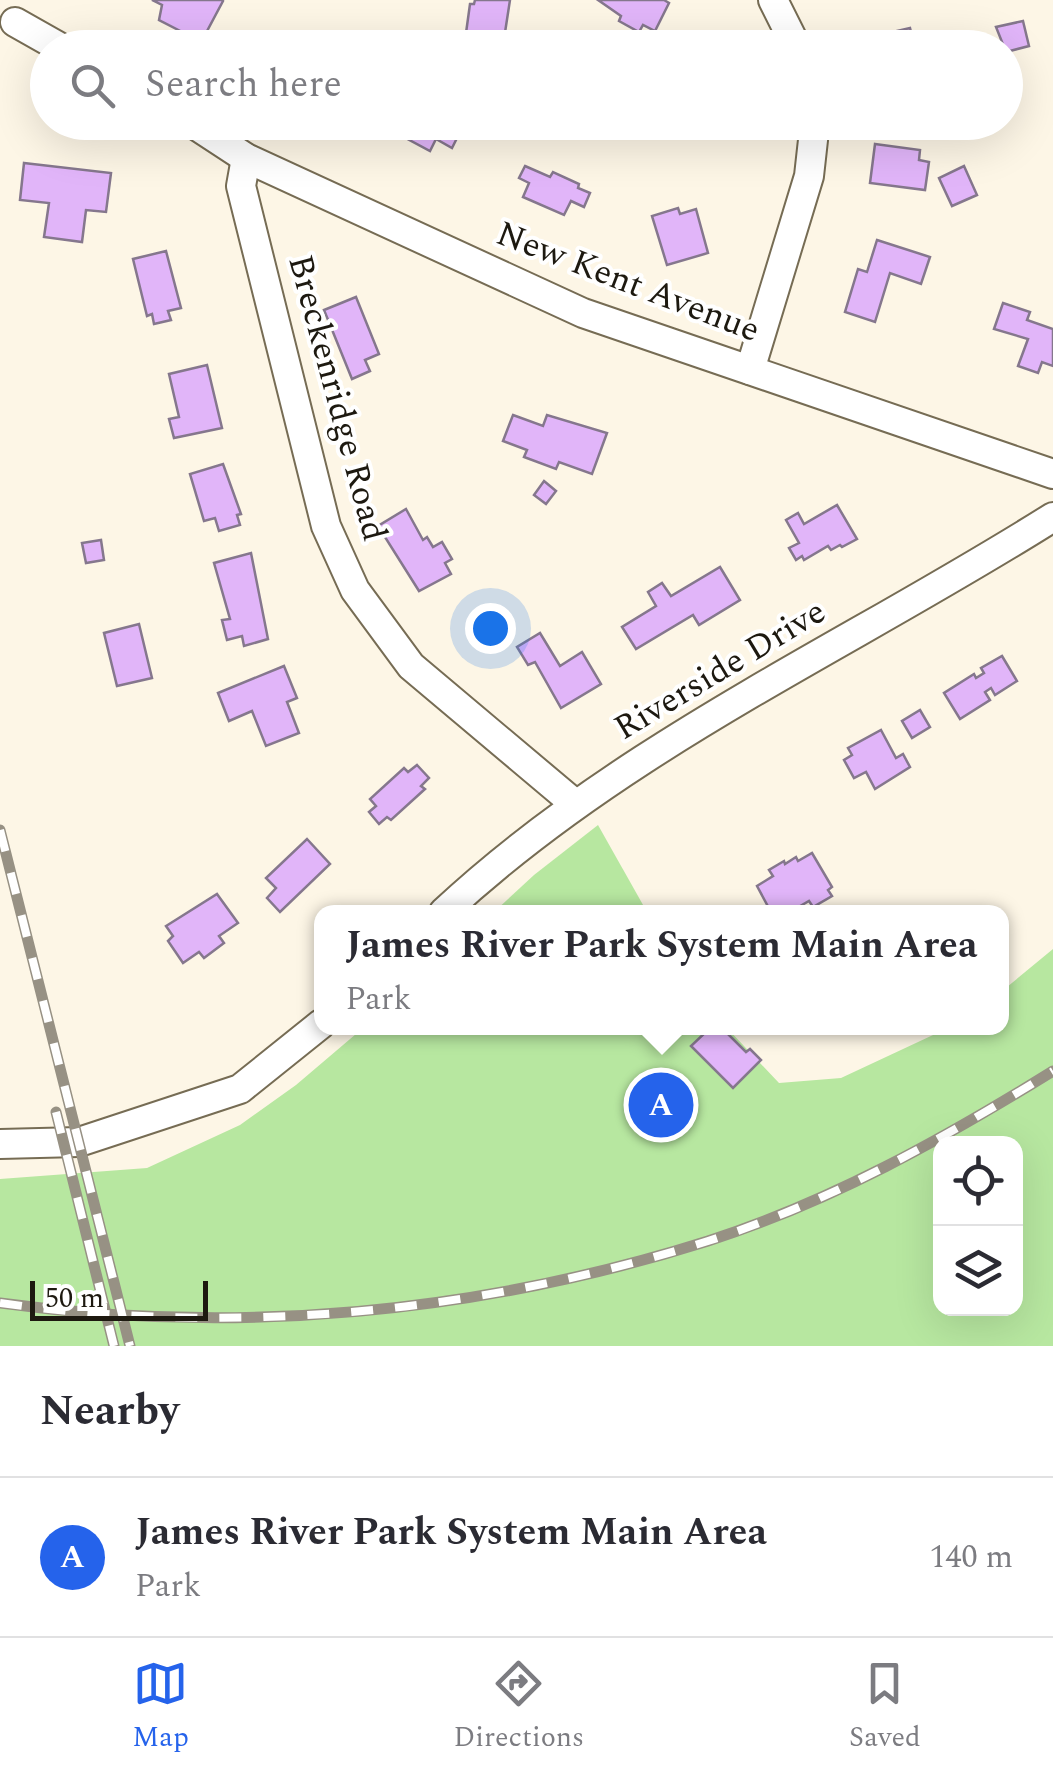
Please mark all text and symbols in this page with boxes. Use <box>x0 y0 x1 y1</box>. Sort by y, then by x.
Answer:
search box <box>30 30 1023 140</box>
text: Search here <box>145 56 342 114</box>
icon: search <box>65 58 120 113</box>
street label: New Kent Avenue <box>489 207 767 357</box>
street label: Breckenridge Road <box>273 249 401 547</box>
street label: Riverside Drive <box>604 586 836 754</box>
your location <box>465 603 516 654</box>
popup <box>314 905 1009 1035</box>
text: James River Park System Main Area <box>345 917 978 975</box>
text: Park <box>345 975 411 1024</box>
pin: A <box>628 1068 694 1142</box>
map controls <box>933 1136 1023 1316</box>
button: locate <box>933 1136 1023 1226</box>
button: layers <box>933 1226 1023 1316</box>
scale bar <box>30 1276 208 1320</box>
text: 50 m <box>45 1277 104 1320</box>
text: Nearby <box>40 1380 179 1443</box>
text: James River Park System Main Area <box>135 1504 767 1562</box>
text: A <box>60 1533 85 1582</box>
text: 140 m <box>929 1533 1013 1582</box>
text: Park <box>135 1562 201 1611</box>
tab: Map <box>132 1656 189 1759</box>
tab: Directions <box>453 1656 584 1759</box>
tab: Saved <box>849 1656 921 1759</box>

